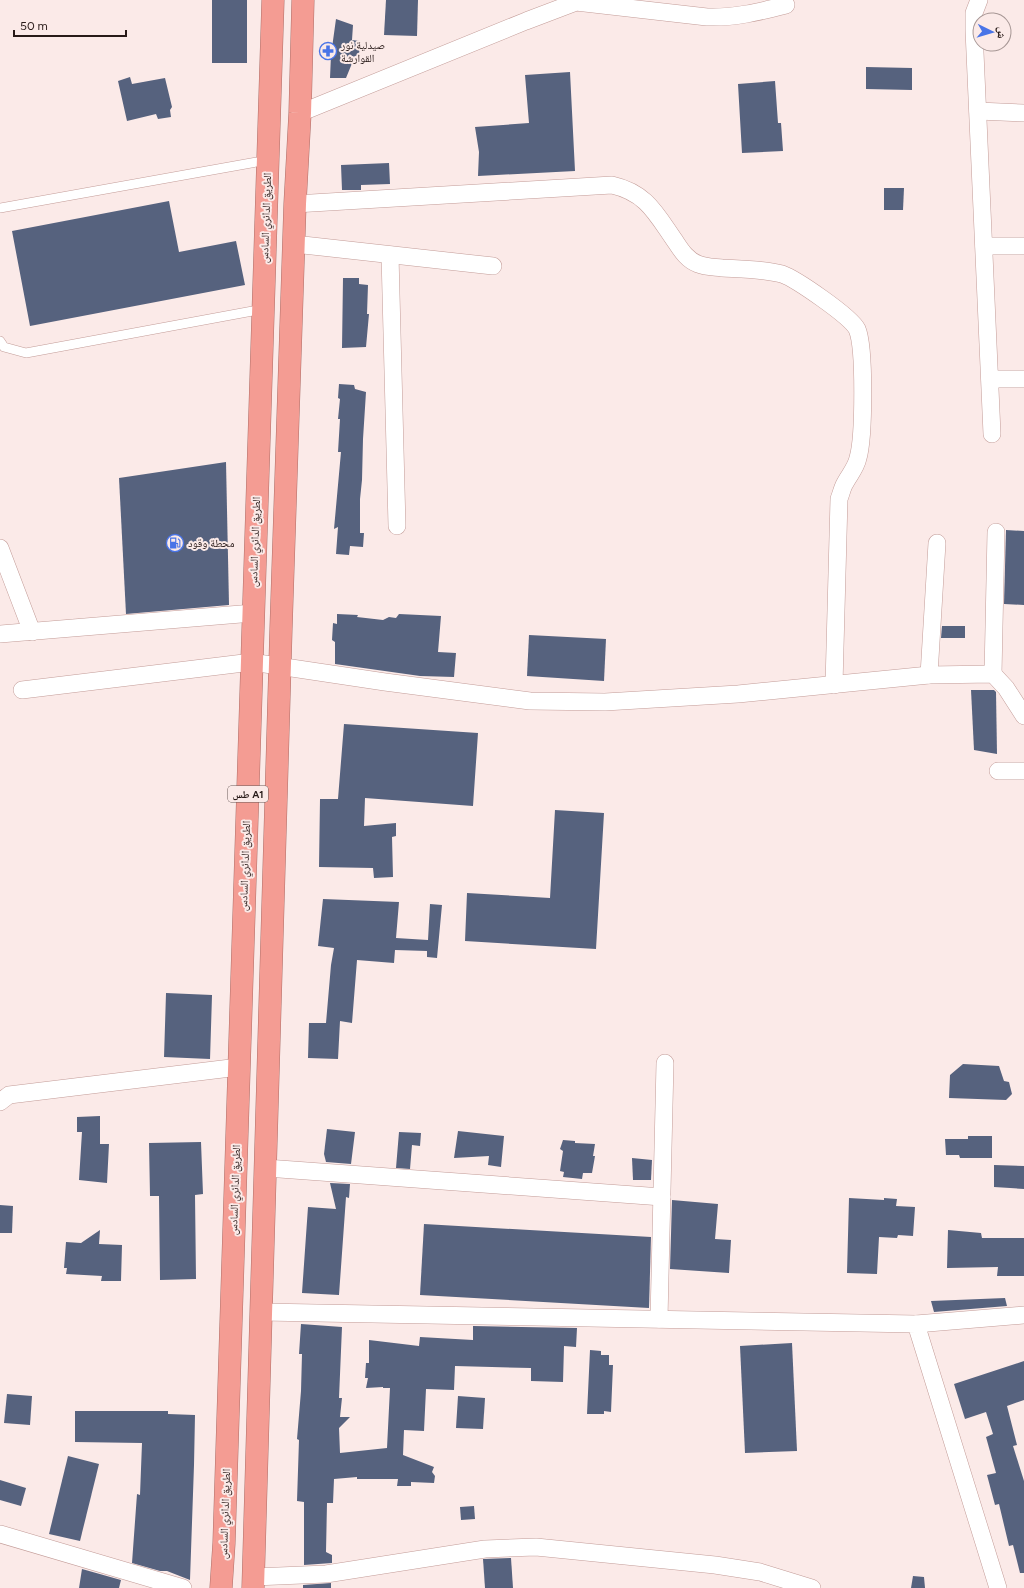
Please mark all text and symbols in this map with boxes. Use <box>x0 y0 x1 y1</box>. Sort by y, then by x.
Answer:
scale bar <box>14 12 126 38</box>
north arrow <box>972 12 1012 52</box>
text: 50 m <box>20 19 48 33</box>
text: ش <box>993 26 1008 40</box>
place label: صيدلية نور القوارشة <box>340 39 385 65</box>
pharmacy icon: صيدلية نور القوارشة <box>318 41 338 61</box>
street label: الطريق الدائري السادس <box>258 173 276 263</box>
street label: الطريق الدائري السادس <box>247 497 265 587</box>
fuel station icon: محطة وقود <box>165 533 185 553</box>
place label: محطة وقود <box>188 537 234 550</box>
road number: طس A1 <box>228 786 268 802</box>
street label: الطريق الدائري السادس <box>237 821 255 911</box>
street label: الطريق الدائري السادس <box>227 1145 245 1235</box>
street label: الطريق الدائري السادس <box>217 1469 235 1559</box>

